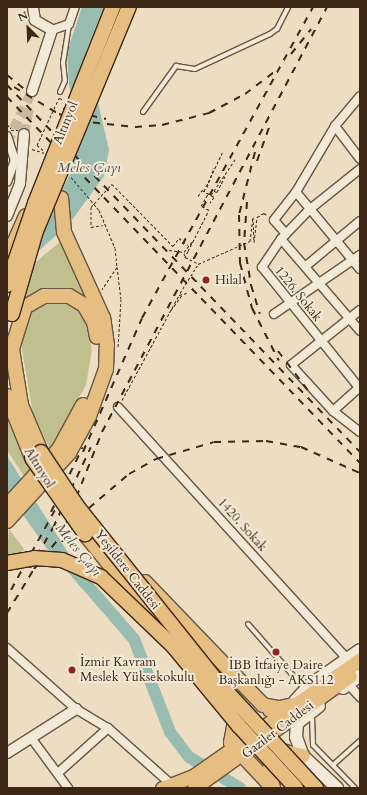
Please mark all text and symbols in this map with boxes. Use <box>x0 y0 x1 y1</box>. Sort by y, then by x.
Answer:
north arrow <box>8 8 48 48</box>
text: N <box>15 8 30 25</box>
street label: Altınyol <box>50 99 82 147</box>
water label: Meles Çayı <box>57 160 121 176</box>
street label: 1226. Sokak <box>271 263 325 325</box>
place label: Hilal <box>215 272 242 288</box>
marker: Hilal <box>200 274 212 286</box>
street label: Altınyol <box>20 445 58 491</box>
street label: 1420. Sokak <box>214 495 270 555</box>
water label: Meles Çayı <box>51 520 105 580</box>
street label: Yeşildere Caddesi <box>91 527 163 613</box>
marker: İBB İtfaiye Daire Başkanlığı - AKS112 <box>271 647 281 657</box>
place label: İzmir Kavram Meslek Yüksekokulu <box>80 655 195 686</box>
place label: İBB İtfaiye Daire Başkanlığı - AKS112 <box>219 658 333 689</box>
marker: İzmir Kavram Meslek Yüksekokulu <box>67 665 77 675</box>
street label: Gaziler Caddesi <box>239 698 317 762</box>

